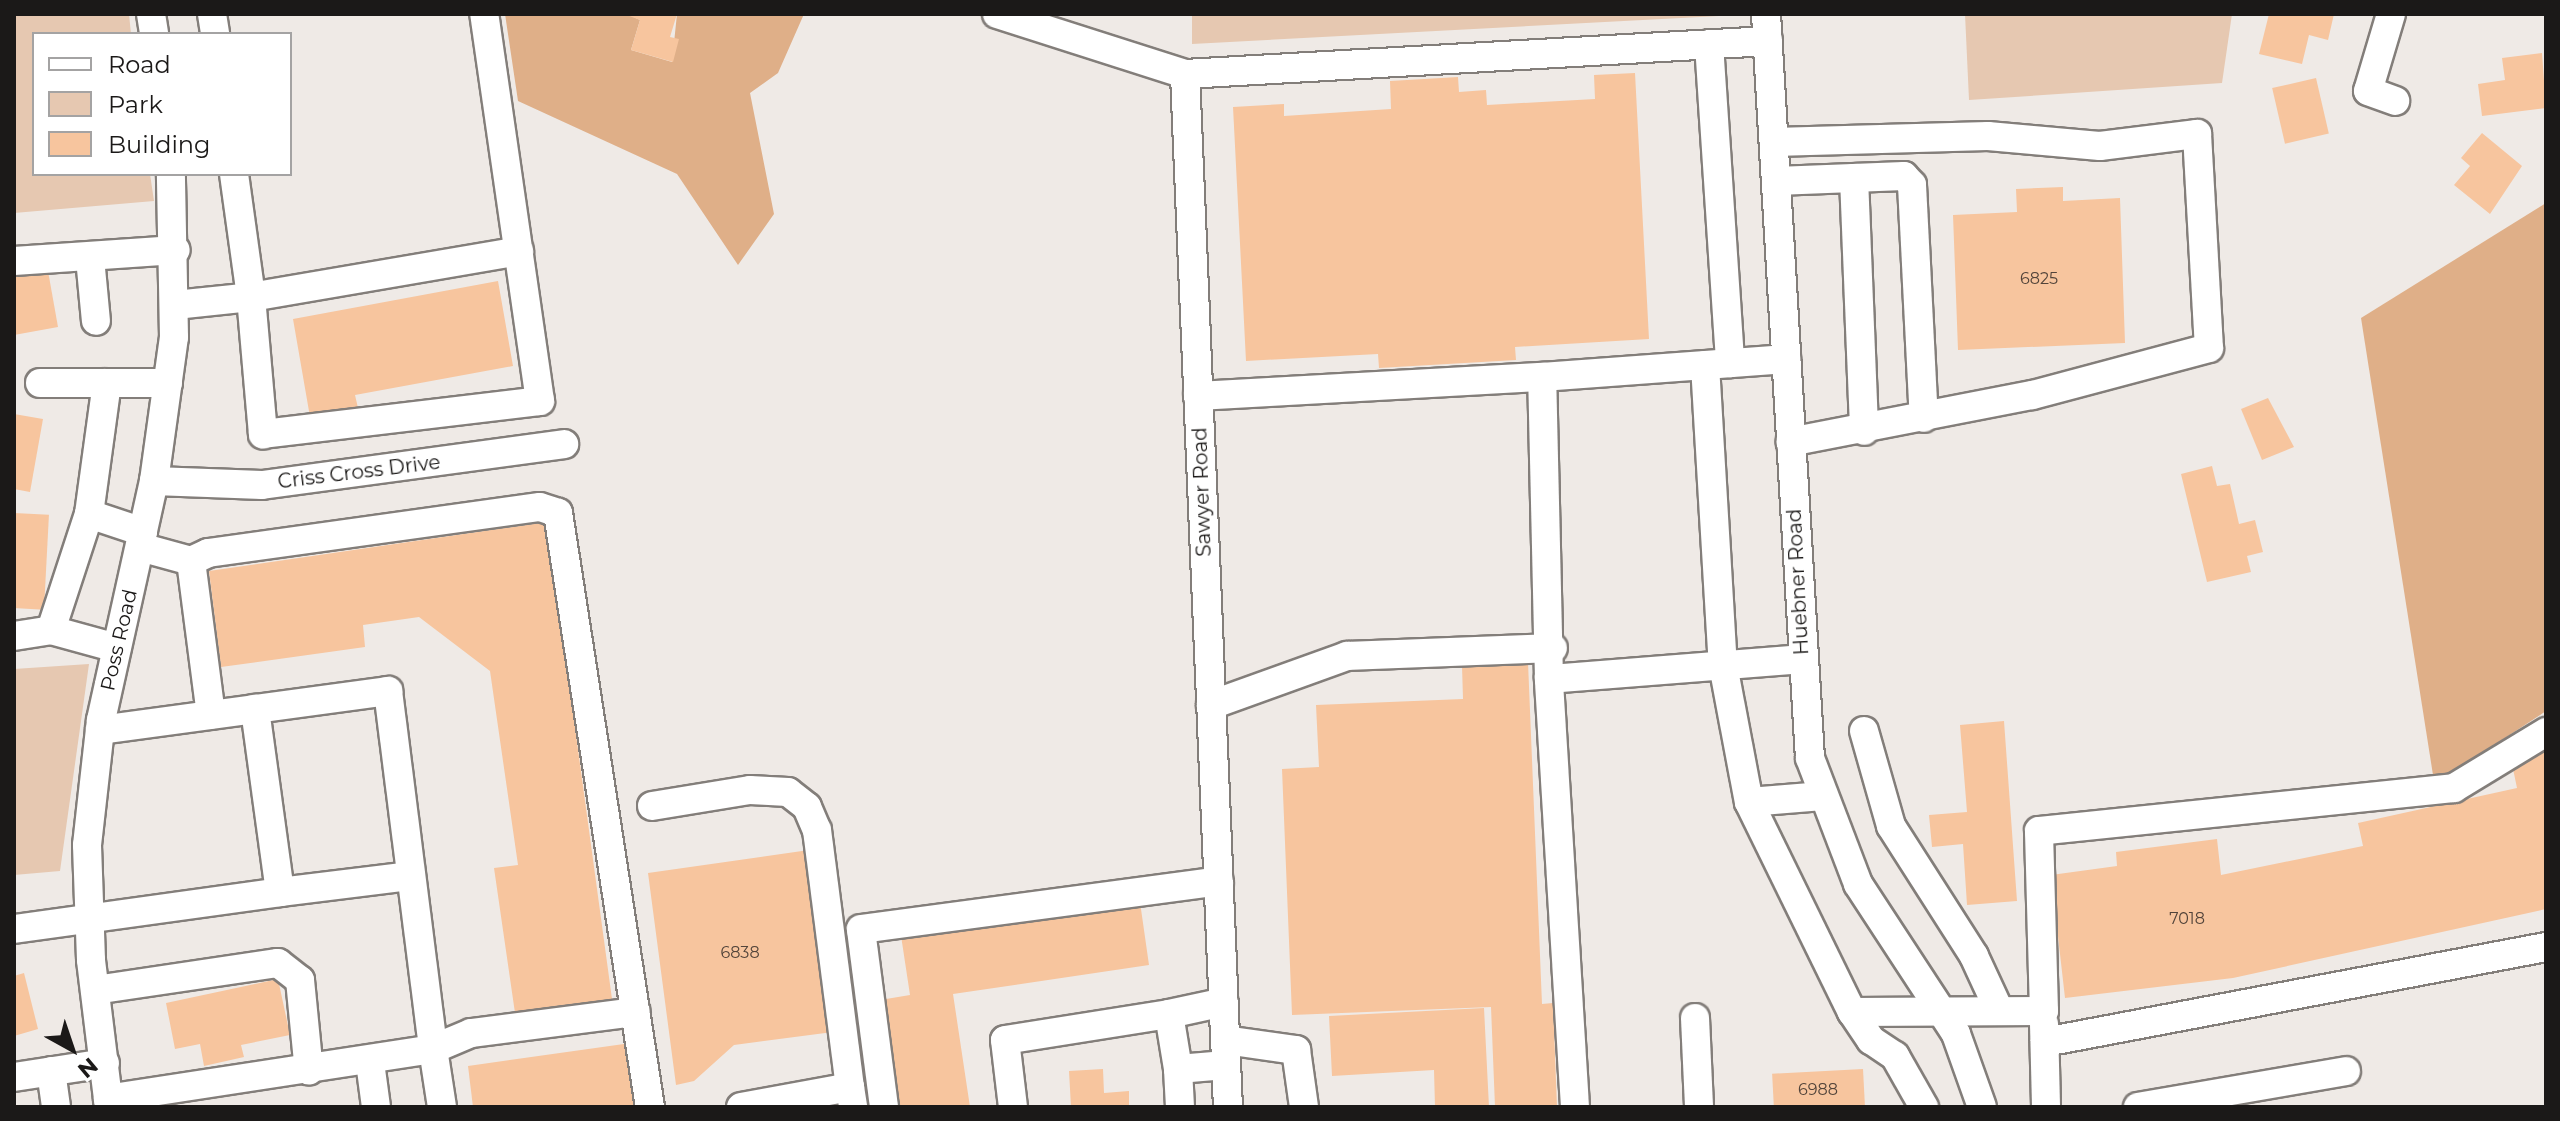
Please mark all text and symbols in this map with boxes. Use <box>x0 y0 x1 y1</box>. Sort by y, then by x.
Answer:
legend <box>32 32 292 176</box>
text: Road <box>108 50 171 79</box>
text: Park <box>108 90 163 119</box>
text: Building <box>108 130 211 159</box>
house number: 6825 <box>2020 269 2058 289</box>
street label: Sawyer Road <box>1188 427 1216 557</box>
street label: Criss Cross Drive <box>276 450 442 494</box>
street label: Huebner Road <box>1782 508 1814 656</box>
street label: Poss Road <box>96 587 142 693</box>
house number: 7018 <box>2169 909 2205 929</box>
house number: 6838 <box>720 943 760 963</box>
north arrow <box>32 1009 112 1089</box>
text: N <box>72 1052 103 1084</box>
house number: 6988 <box>1798 1080 1838 1100</box>

